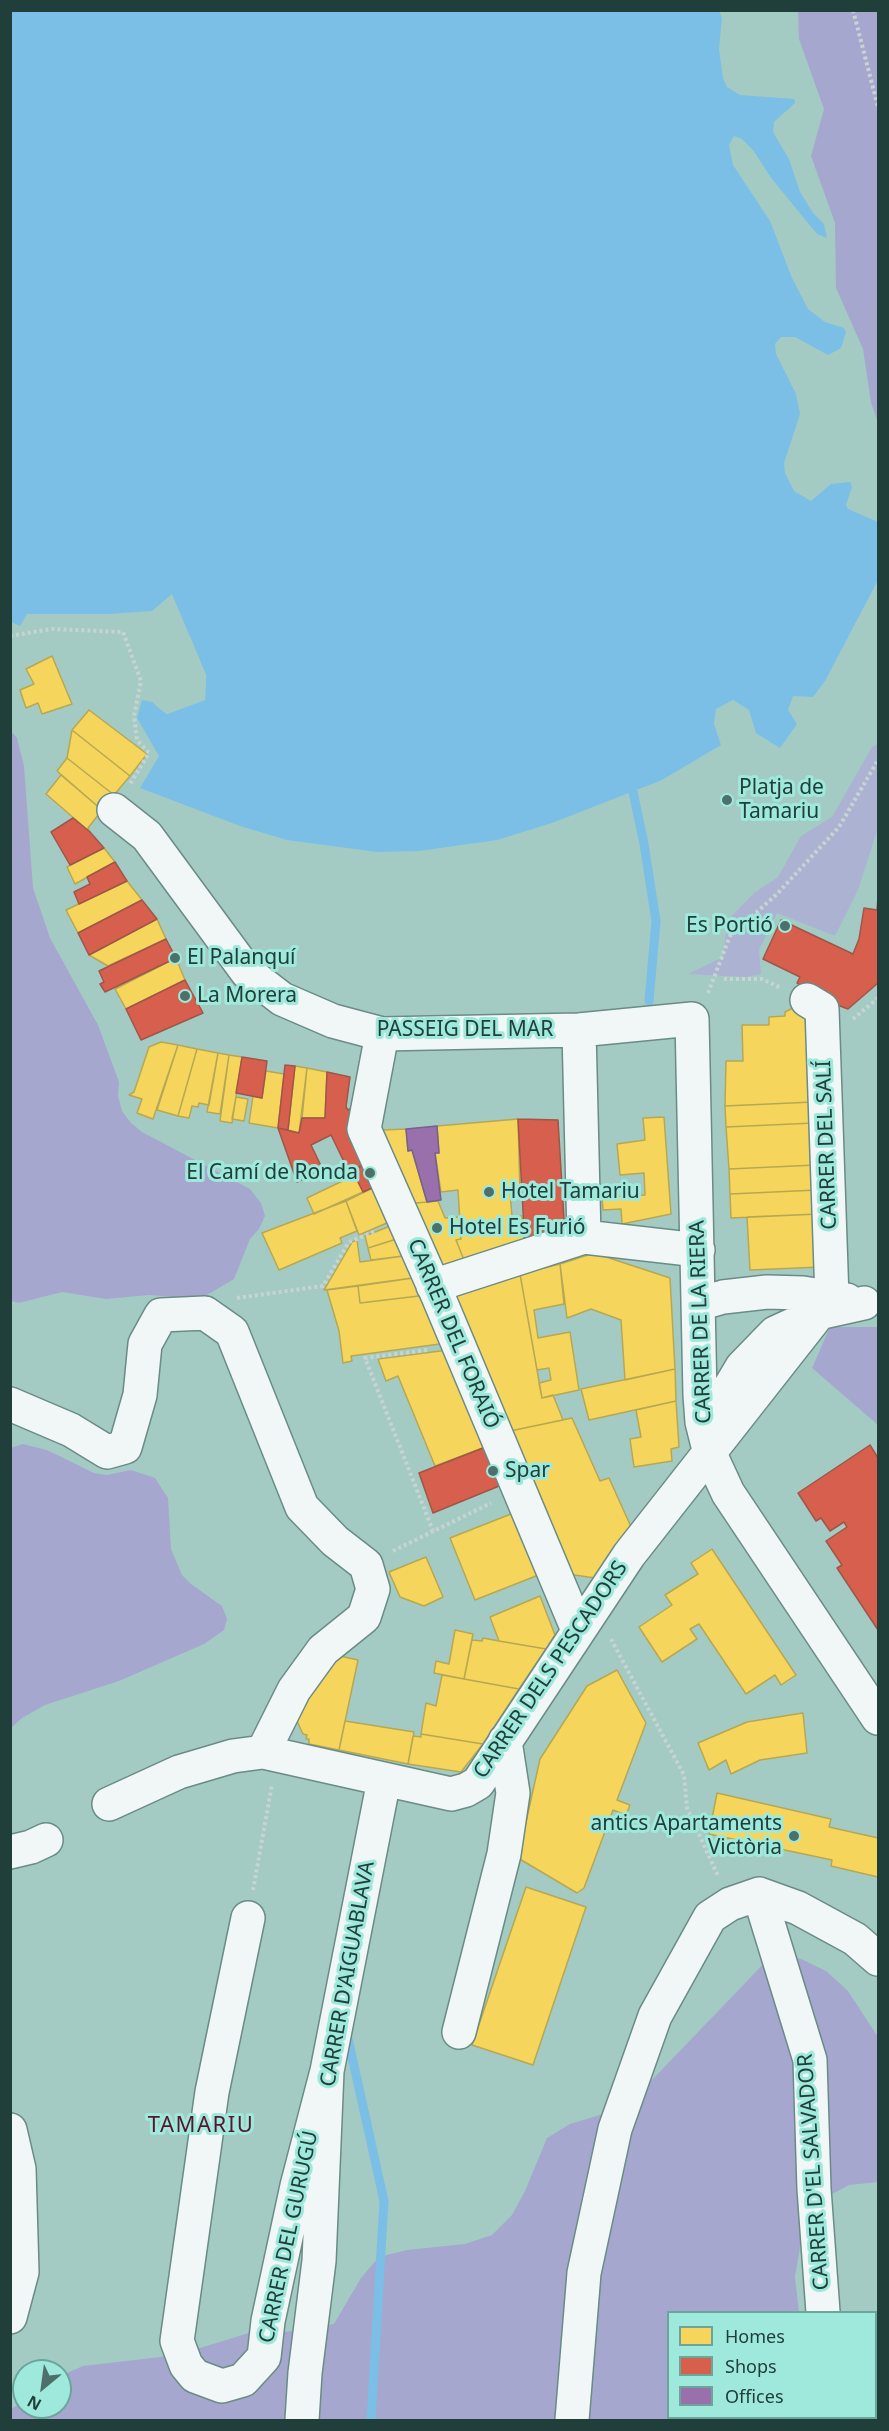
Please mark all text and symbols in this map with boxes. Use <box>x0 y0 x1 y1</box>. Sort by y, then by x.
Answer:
place label: Platja de Tamariu <box>739 775 824 825</box>
marker: Platja de Tamariu <box>720 793 734 807</box>
place label: Es Portió <box>686 913 773 939</box>
marker: Es Portió <box>778 919 792 933</box>
place label: El Palanquí <box>187 945 296 971</box>
marker: El Palanquí <box>168 951 182 965</box>
place label: La Morera <box>197 983 297 1009</box>
marker: La Morera <box>178 989 192 1003</box>
street label: PASSEIG DEL MAR <box>377 1017 553 1043</box>
street label: CARRER DEL SALÍ <box>811 1060 843 1230</box>
place label: El Camí de Ronda <box>186 1160 358 1186</box>
marker: El Camí de Ronda <box>363 1166 377 1180</box>
place label: Hotel Tamariu <box>501 1179 640 1205</box>
marker: Hotel Tamariu <box>482 1185 496 1199</box>
place label: Hotel Es Furió <box>449 1215 585 1241</box>
street label: CARRER DE LA RIERA <box>685 1220 717 1424</box>
marker: Hotel Es Furió <box>430 1221 444 1235</box>
street label: CARRER DEL FORAIÓ <box>402 1235 504 1433</box>
place label: Spar <box>505 1458 550 1484</box>
marker: Spar <box>486 1464 500 1478</box>
street label: CARRER DELS PESCADORS <box>469 1556 633 1784</box>
place label: antics Apartaments Victòria <box>590 1811 782 1861</box>
marker: antics Apartaments Victòria <box>787 1829 801 1843</box>
street label: CARRER D'AIGUABLAVA <box>316 1859 380 2089</box>
street label: CARRER D'EL SALVADOR <box>793 2053 835 2291</box>
district label: TAMARIU <box>148 2113 254 2139</box>
street label: CARRER DEL GURUGÚ <box>254 2129 324 2345</box>
legend <box>667 2311 877 2419</box>
text: Homes <box>725 2324 785 2348</box>
text: Shops <box>725 2354 777 2378</box>
north arrow <box>12 2359 72 2419</box>
text: Offices <box>725 2384 784 2408</box>
text: N <box>23 2390 45 2416</box>

